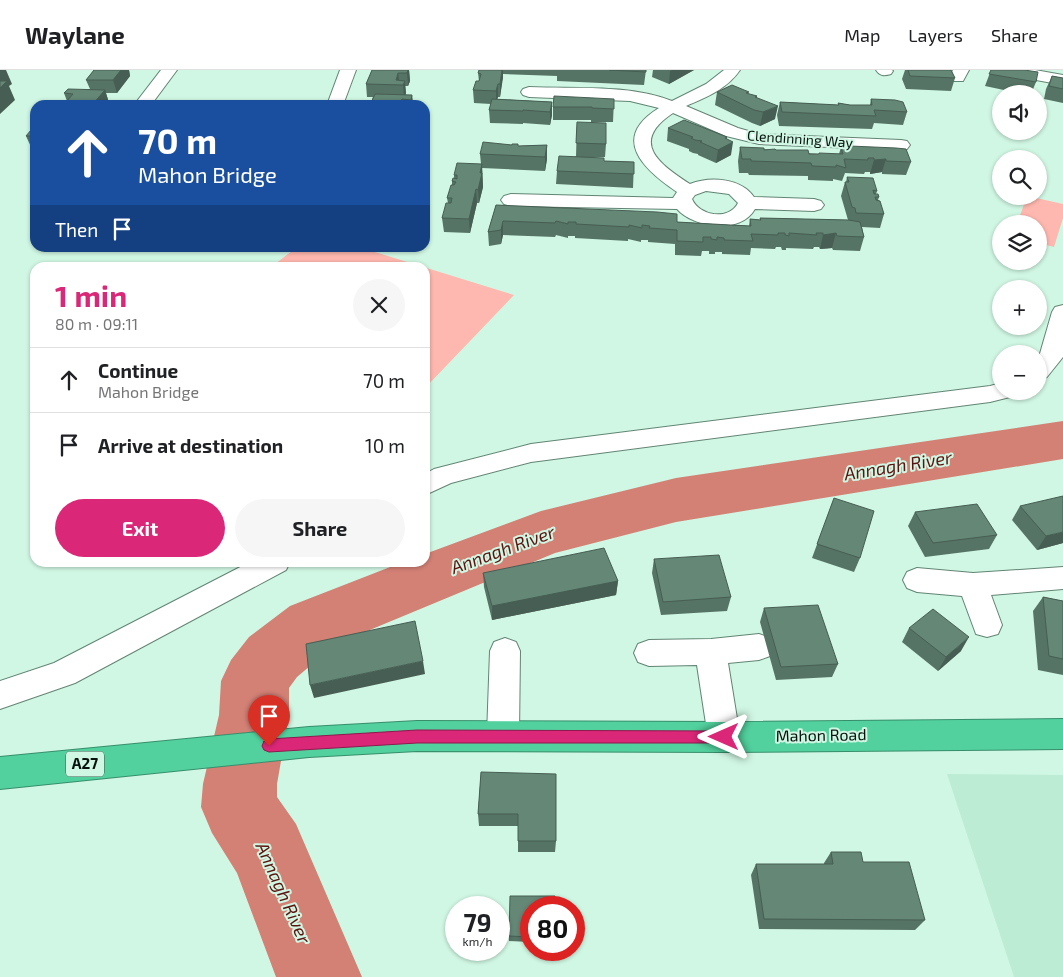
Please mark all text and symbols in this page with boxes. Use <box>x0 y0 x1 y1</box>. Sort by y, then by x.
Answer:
text: Waylane <box>25 20 125 49</box>
text: Map <box>844 24 880 46</box>
text: Layers <box>908 24 963 46</box>
text: Share <box>991 24 1038 46</box>
map controls <box>992 85 1047 400</box>
button: sound <box>992 85 1047 140</box>
text: 70 m <box>138 119 217 161</box>
icon: ahead <box>55 120 120 185</box>
street label: Clendinning Way <box>747 126 854 151</box>
button: search <box>992 150 1047 205</box>
text: Mahon Bridge <box>138 161 277 187</box>
icon: arrive <box>108 215 136 243</box>
button: layers <box>992 215 1047 270</box>
text: Then <box>55 218 98 241</box>
text: 1 min <box>55 277 127 313</box>
button: close <box>353 279 405 331</box>
button: + <box>992 280 1047 335</box>
text: 80 m · 09:11 <box>55 314 138 333</box>
button: − <box>992 345 1047 400</box>
text: Continue <box>98 359 178 382</box>
icon: ahead <box>55 366 83 394</box>
text: 70 m <box>363 369 405 392</box>
text: Mahon Bridge <box>98 382 199 401</box>
icon: arrive <box>55 431 83 459</box>
text: Arrive at destination <box>98 434 283 457</box>
text: 10 m <box>365 434 405 457</box>
water label: Annagh River <box>841 445 954 485</box>
button: Exit <box>55 499 225 557</box>
button: Share <box>235 499 405 557</box>
water label: Annagh River <box>447 520 558 578</box>
pin <box>248 695 290 746</box>
icon: arrive <box>255 702 283 730</box>
position arrow <box>697 710 749 762</box>
street label: Mahon Road <box>775 724 867 745</box>
road number: A27 <box>66 752 104 776</box>
water label: Annagh River <box>251 837 316 948</box>
speed limit sign: 80 <box>520 896 585 961</box>
text: 79 <box>464 907 491 937</box>
text: km/h <box>463 934 492 948</box>

